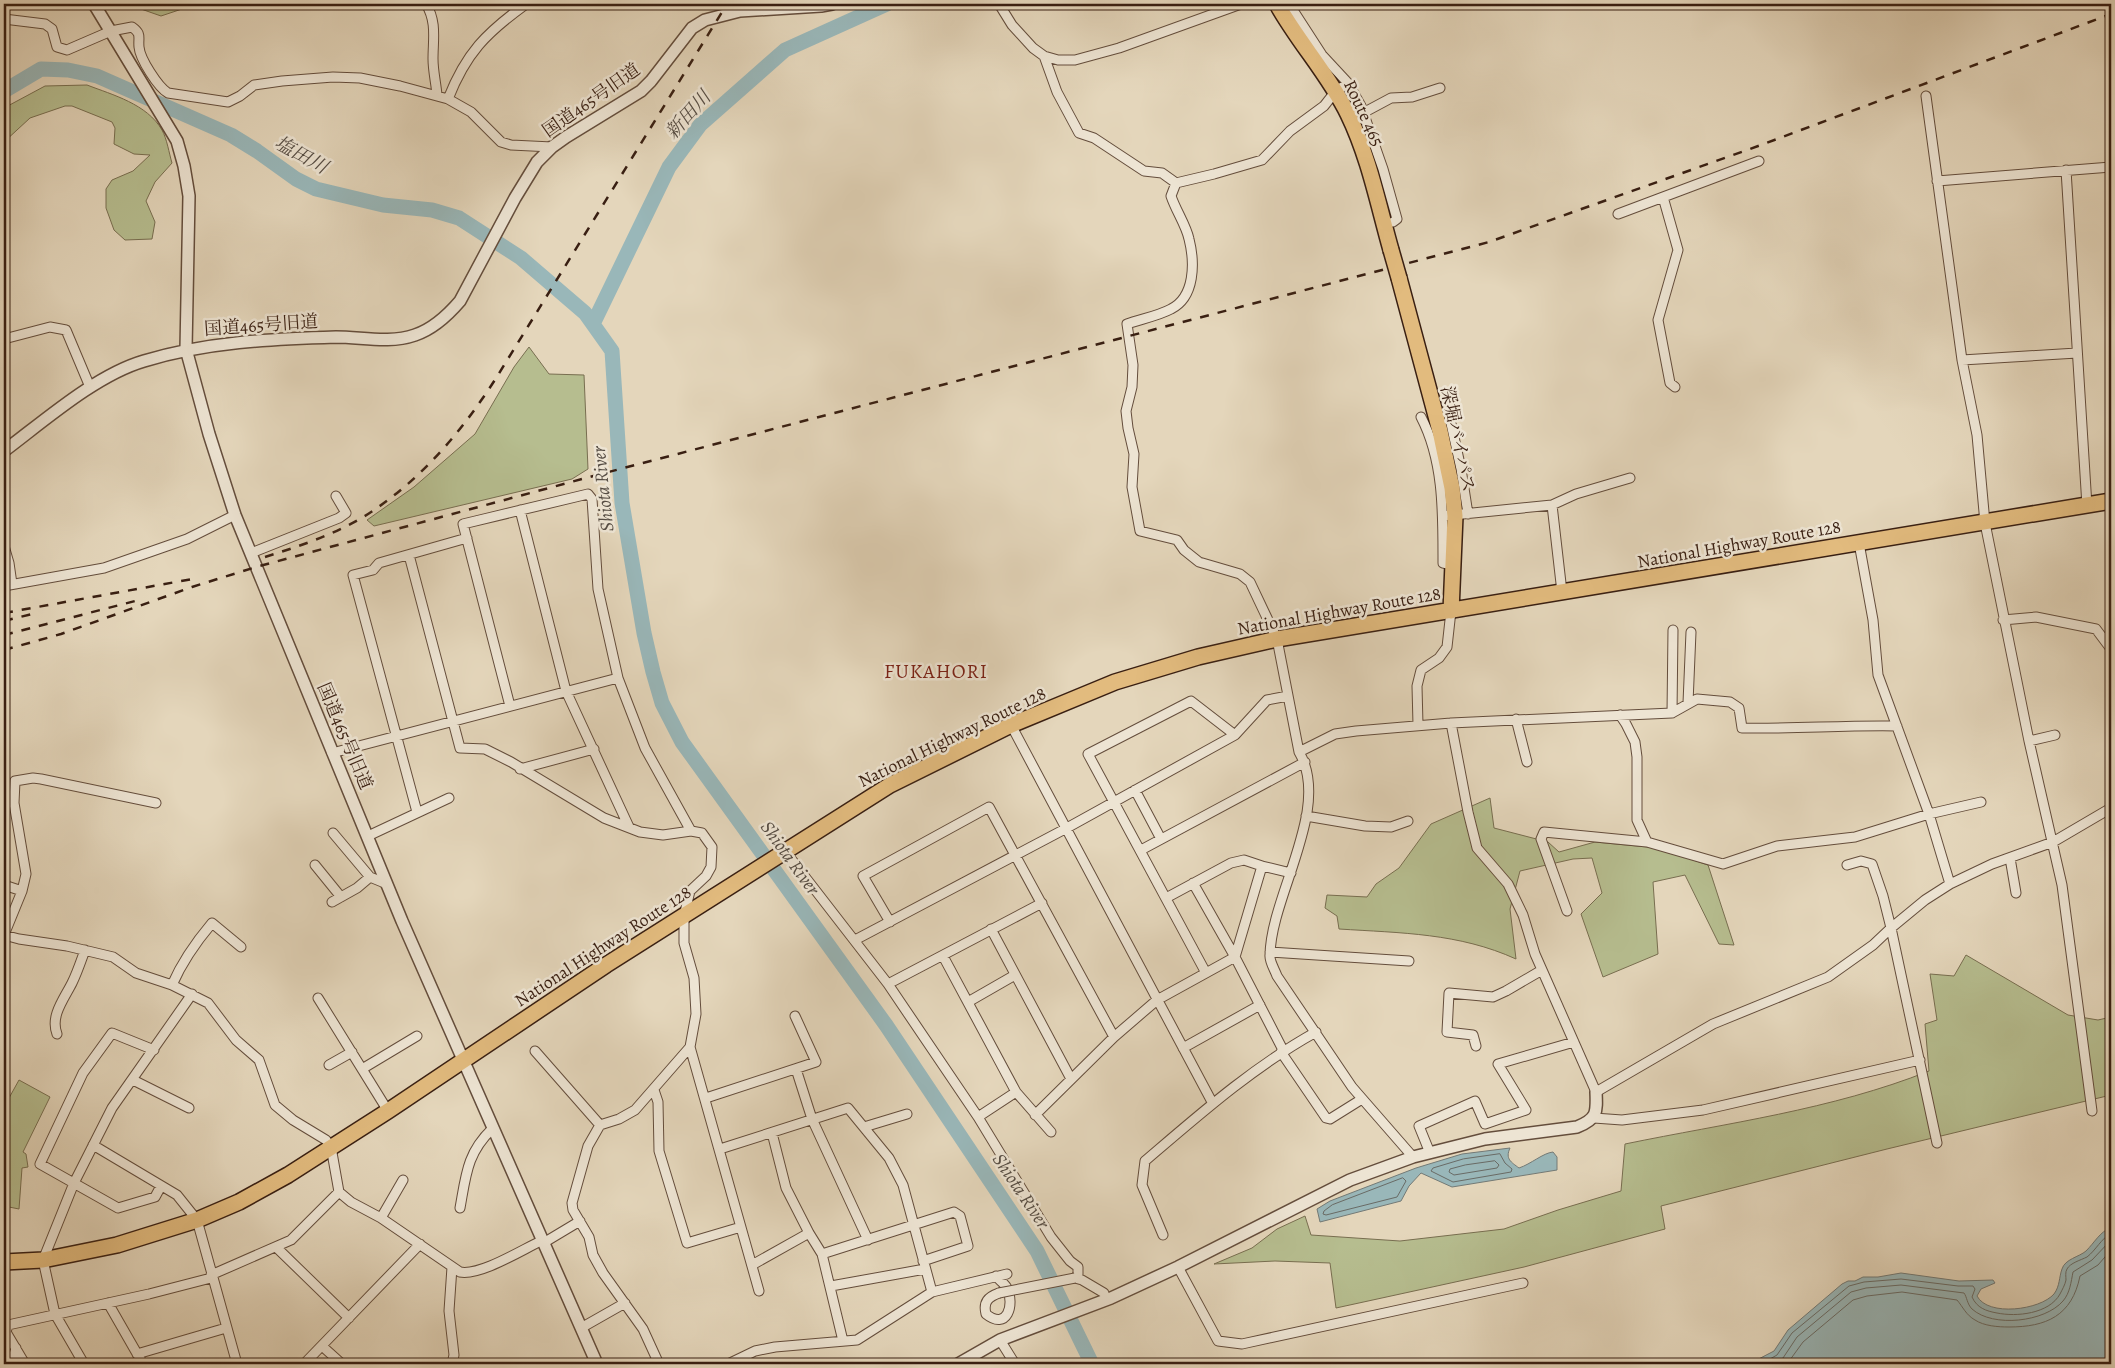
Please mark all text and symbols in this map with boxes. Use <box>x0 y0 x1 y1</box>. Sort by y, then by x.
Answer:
street label: 国道465号旧道 <box>537 57 645 143</box>
street label: Route 465 <box>1338 76 1390 150</box>
water label: 新田川 <box>659 84 718 145</box>
water label: 塩田川 <box>270 130 334 181</box>
street label: 国道465号旧道 <box>203 309 319 341</box>
street label: 深堀バイパス <box>1435 384 1481 494</box>
water label: Shiota River <box>585 444 620 533</box>
street label: National Highway Route 128 <box>1635 514 1843 574</box>
street label: National Highway Route 128 <box>1235 581 1443 641</box>
district label: FUKAHORI <box>884 658 988 685</box>
street label: 国道465号旧道 <box>312 679 378 793</box>
street label: National Highway Route 128 <box>854 681 1050 793</box>
water label: Shiota River <box>754 816 827 901</box>
street label: National Highway Route 128 <box>510 880 696 1012</box>
water label: Shiota River <box>986 1148 1057 1235</box>

